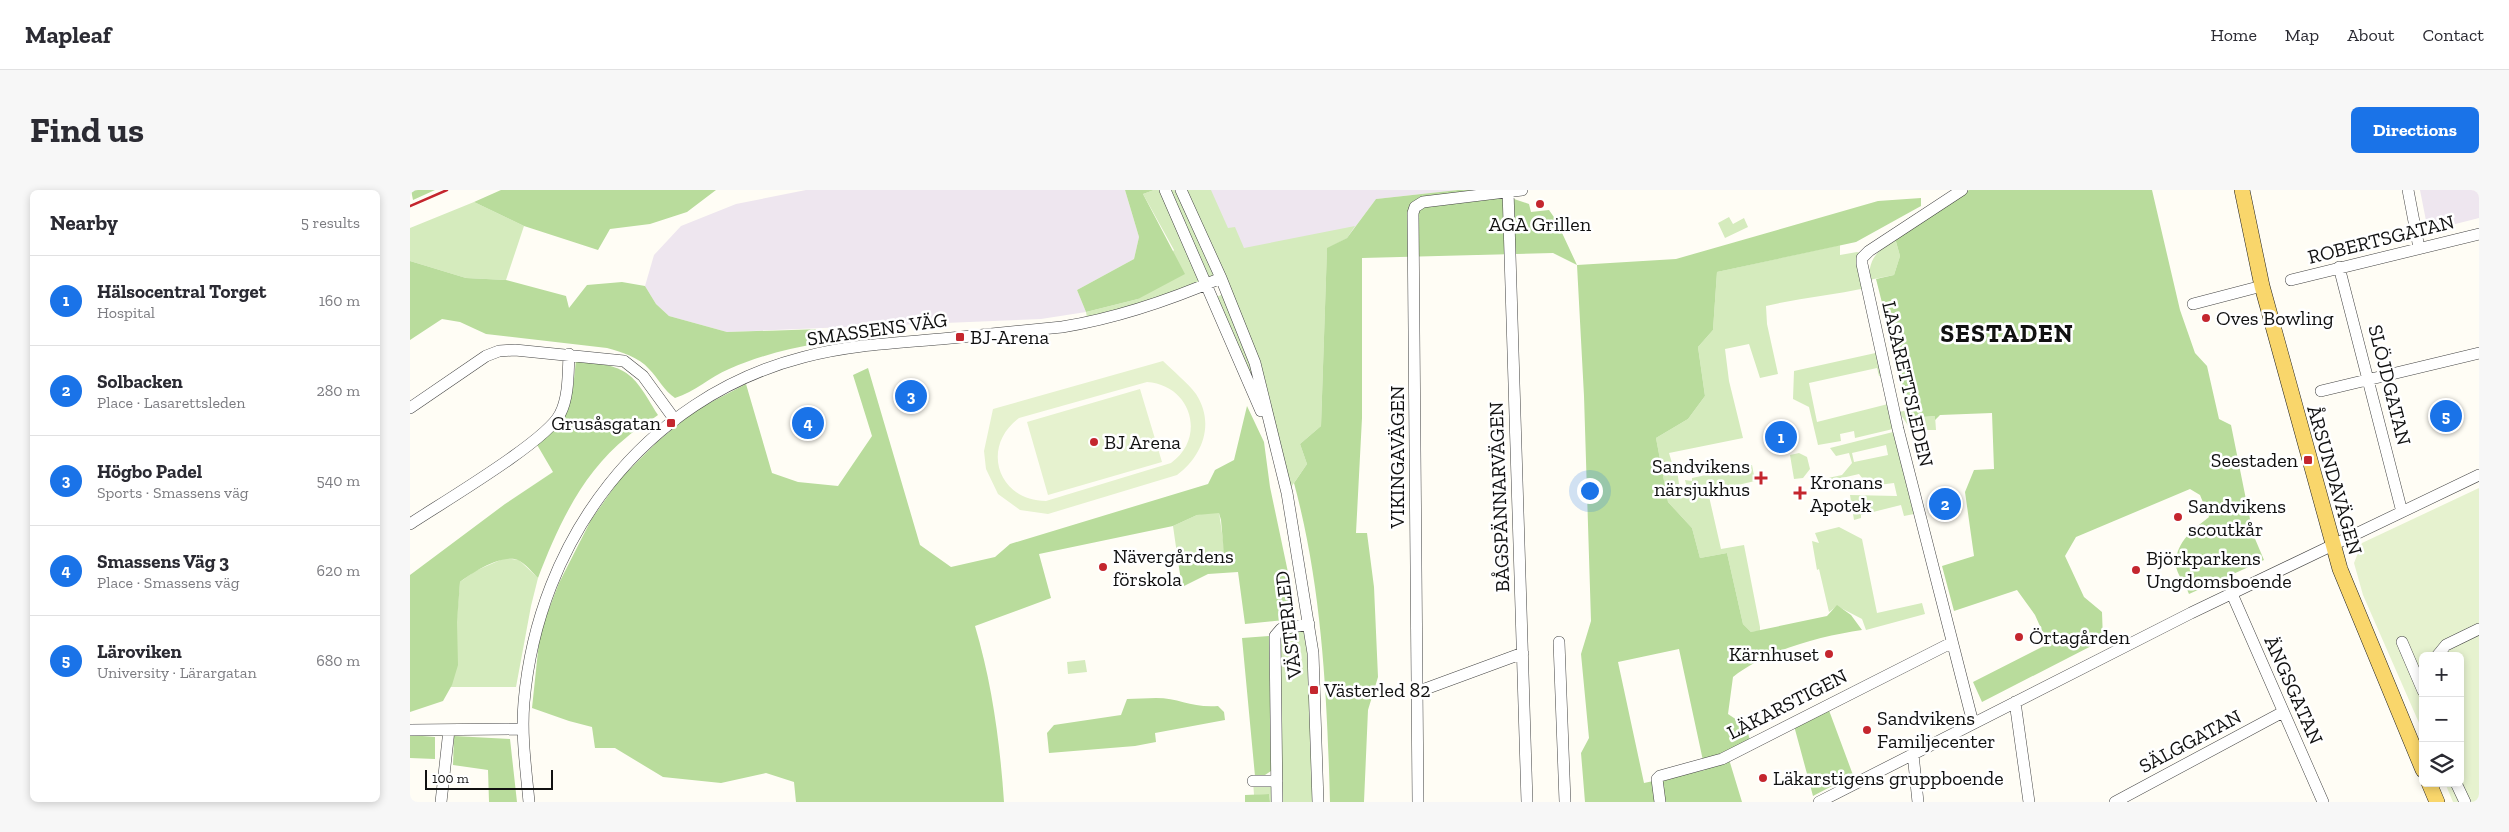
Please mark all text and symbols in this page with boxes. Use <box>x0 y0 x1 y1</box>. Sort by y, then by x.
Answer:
text: Mapleaf <box>25 20 111 49</box>
text: Home <box>2210 24 2257 46</box>
text: Map <box>2285 24 2319 46</box>
text: About <box>2347 24 2394 46</box>
text: Contact <box>2422 24 2484 46</box>
button: Directions <box>2351 107 2479 153</box>
text: Find us <box>30 109 144 151</box>
marker: AGA Grillen <box>1534 198 1546 210</box>
street label: ROBERTSGATAN <box>2305 209 2457 269</box>
text: Nearby <box>50 210 118 235</box>
place label: AGA Grillen <box>1489 212 1592 236</box>
text: 5 results <box>301 213 360 232</box>
text: Hälsocentral Torget <box>97 280 266 303</box>
text: 1 <box>63 291 69 310</box>
text: 160 m <box>319 291 360 310</box>
street label: LASARETTSLEDEN <box>1877 299 1939 470</box>
text: Hospital <box>97 303 155 322</box>
place label: Oves Bowling <box>2216 306 2334 330</box>
street label: SMASSENS VÄG <box>805 307 949 351</box>
marker: Oves Bowling <box>2200 312 2212 324</box>
district label: SESTADEN <box>1940 318 2074 348</box>
street label: SLÖJDGATAN <box>2363 322 2417 448</box>
place label: BJ-Arena <box>970 325 1049 349</box>
marker: BJ-Arena <box>954 331 966 343</box>
text: Solbacken <box>97 370 183 393</box>
pin: 3 <box>895 377 927 415</box>
text: 2 <box>62 381 70 400</box>
text: 280 m <box>316 381 360 400</box>
street label: VIKINGAVÄGEN <box>1385 385 1409 529</box>
text: Place · Lasarettsleden <box>97 393 245 412</box>
pin: 5 <box>2430 397 2462 435</box>
street label: BÅGSPÄNNARVÄGEN <box>1484 401 1514 593</box>
street label: ÅRSUNDAVÄGEN <box>2302 402 2368 558</box>
pin: 4 <box>792 404 824 442</box>
place label: Grusåsgatan <box>551 411 662 435</box>
marker: Grusåsgatan <box>665 417 677 429</box>
pin: 1 <box>1765 418 1797 456</box>
place label: BJ Arena <box>1104 430 1181 454</box>
marker: BJ Arena <box>1088 436 1100 448</box>
place label: Seestaden <box>2211 448 2299 472</box>
place label: Sandvikens närsjukhus <box>1652 454 1750 501</box>
marker: Seestaden <box>2302 454 2314 466</box>
text: Högbo Padel <box>97 460 202 483</box>
place label: Kronans Apotek <box>1810 470 1883 517</box>
text: 3 <box>62 471 70 490</box>
text: 540 m <box>317 471 360 490</box>
marker: Sandvikens närsjukhus <box>1754 471 1768 485</box>
your location <box>1577 478 1603 504</box>
text: Sports · Smassens väg <box>97 483 249 502</box>
pin: 2 <box>1929 485 1961 523</box>
marker: Kronans Apotek <box>1794 487 1806 499</box>
place label: Sandvikens scoutkår <box>2188 494 2286 541</box>
marker: Sandvikens scoutkår <box>2172 511 2184 523</box>
place label: Nävergårdens förskola <box>1113 544 1234 591</box>
place label: Björkparkens Ungdomsboende <box>2146 546 2292 593</box>
text: Smassens Väg 3 <box>97 550 229 573</box>
text: 4 <box>61 561 71 580</box>
text: 620 m <box>317 561 360 580</box>
marker: Nävergårdens förskola <box>1097 561 1109 573</box>
marker: Björkparkens Ungdomsboende <box>2130 564 2142 576</box>
street label: VÄSTERLED <box>1269 570 1307 681</box>
text: Place · Smassens väg <box>97 573 240 592</box>
place label: Örtagården <box>2029 625 2130 649</box>
marker: Örtagården <box>2013 631 2025 643</box>
street label: ÄNGSGATAN <box>2259 632 2329 748</box>
text: Läroviken <box>97 640 182 663</box>
place label: Kärnhuset <box>1729 642 1820 666</box>
marker: Kärnhuset <box>1823 648 1835 660</box>
text: 5 <box>62 651 70 670</box>
text: 680 m <box>316 651 360 670</box>
map controls <box>2419 652 2464 787</box>
button: + <box>2419 652 2464 697</box>
text: University · Lärargatan <box>97 663 257 682</box>
street label: LÄKARSTIGEN <box>1723 663 1851 745</box>
place label: Västerled 82 <box>1323 678 1431 702</box>
marker: Västerled 82 <box>1308 684 1320 696</box>
button: − <box>2419 697 2464 742</box>
street label: SÄLGGATAN <box>2135 704 2245 778</box>
place label: Sandvikens Familjecenter <box>1877 706 1996 753</box>
marker: Sandvikens Familjecenter <box>1861 724 1873 736</box>
button: layers <box>2419 742 2464 787</box>
place label: Läkarstigens gruppboende <box>1773 766 2004 790</box>
scale bar <box>425 767 552 790</box>
text: 100 m <box>432 770 469 787</box>
marker: Läkarstigens gruppboende <box>1757 772 1769 784</box>

